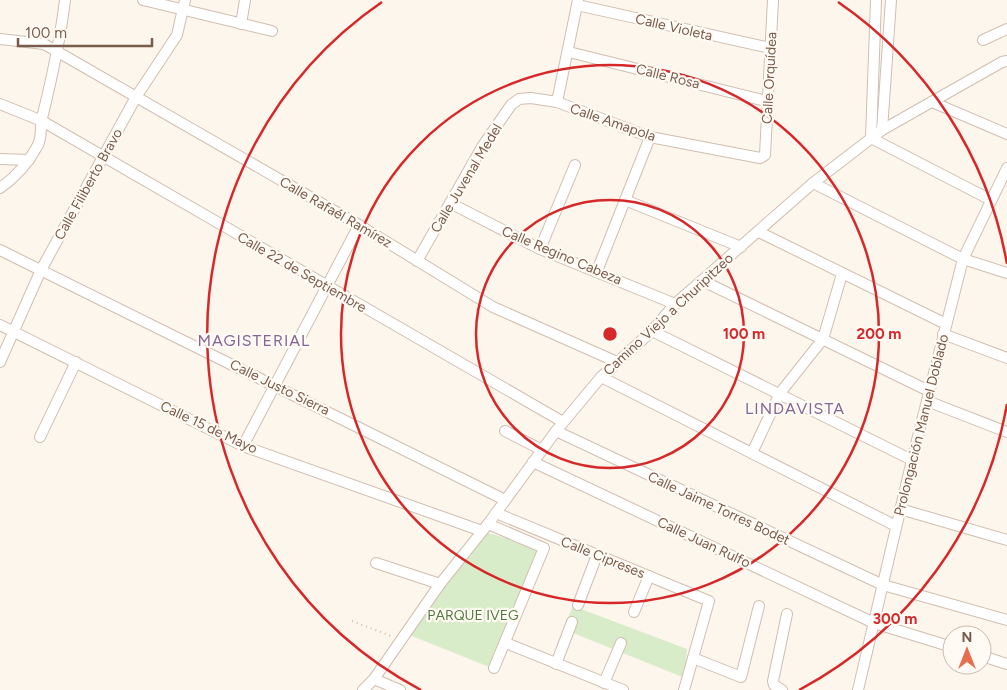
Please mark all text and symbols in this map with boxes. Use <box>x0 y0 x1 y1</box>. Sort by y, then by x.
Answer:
street label: Calle Violeta <box>634 10 714 45</box>
scale bar <box>18 15 151 47</box>
text: 100 m <box>25 24 67 42</box>
street label: Calle Orquídea <box>759 32 780 125</box>
street label: Calle Rosa <box>634 60 701 93</box>
street label: Calle Amapola <box>568 100 658 145</box>
street label: Calle Juvenal Medel <box>427 121 506 236</box>
street label: Calle Filiberto Bravo <box>51 126 126 243</box>
street label: Calle Rafaél Ramírez <box>276 173 395 252</box>
street label: Calle Regino Cabeza <box>499 222 624 288</box>
street label: Calle 22 de Septiembre <box>234 229 370 316</box>
street label: Camino Viejo a Churipitzeo <box>600 250 737 379</box>
centre of rings <box>601 325 619 343</box>
text: 100 m <box>723 325 765 343</box>
text: 200 m <box>857 325 901 343</box>
district label: MAGISTERIAL <box>198 331 310 350</box>
street label: Prolongación Manuel Doblado <box>891 332 952 518</box>
street label: Calle Justo Sierra <box>227 356 332 419</box>
street label: Calle 15 de Mayo <box>157 397 260 457</box>
district label: LINDAVISTA <box>745 399 845 418</box>
street label: Calle Jaime Torres Bodet <box>645 468 793 549</box>
street label: Calle Juan Rulfo <box>655 513 753 571</box>
street label: Calle Cipreses <box>558 533 647 582</box>
park label: PARQUE IVEG <box>427 607 519 624</box>
text: 300 m <box>873 610 917 628</box>
north arrow <box>942 625 992 675</box>
text: N <box>962 629 972 646</box>

